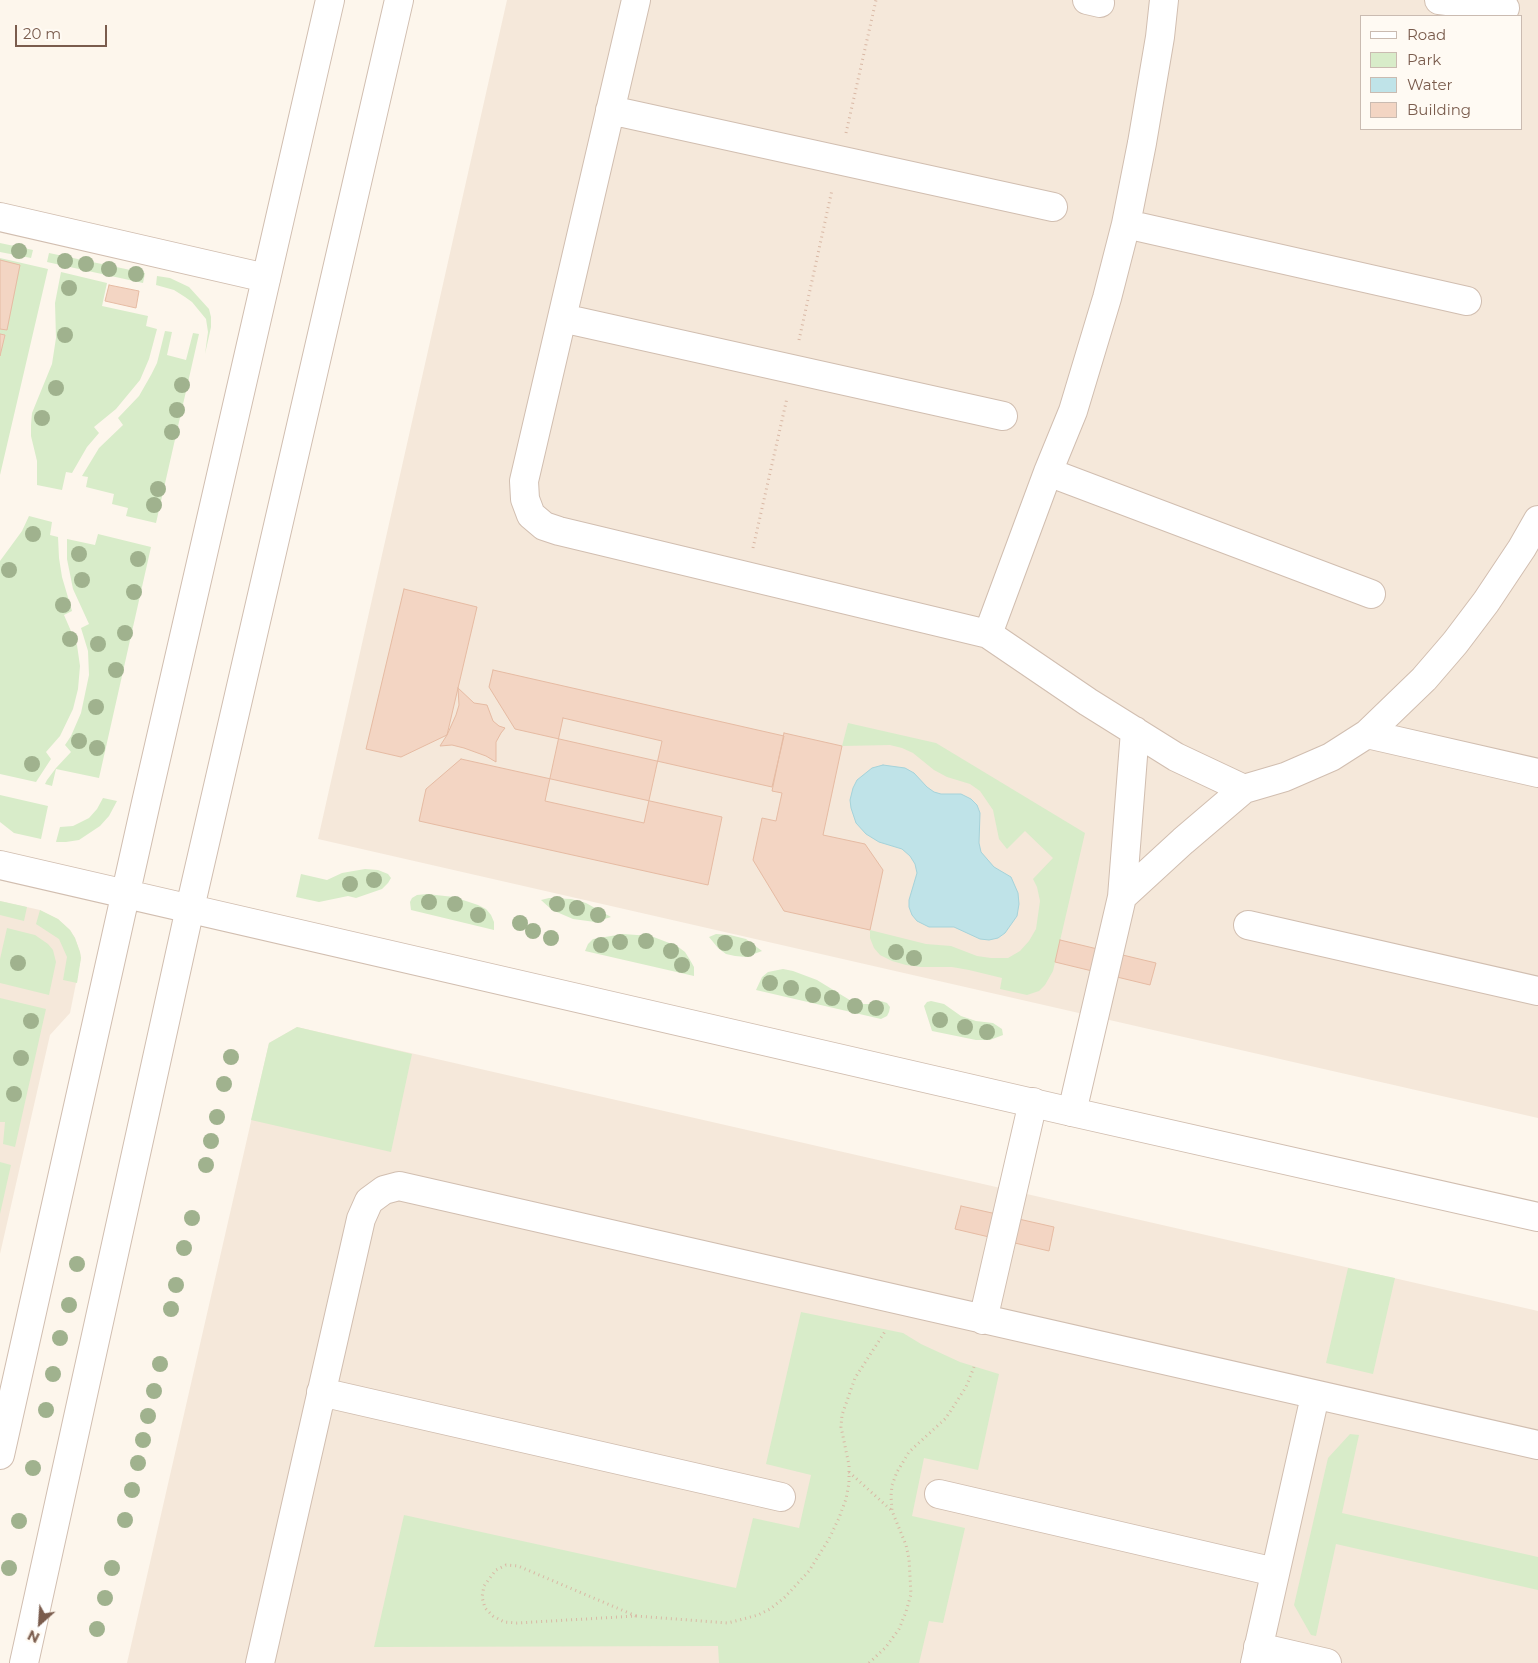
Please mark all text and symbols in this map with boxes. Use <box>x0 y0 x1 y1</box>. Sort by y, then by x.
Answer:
scale bar <box>18 15 110 47</box>
legend <box>1360 15 1523 130</box>
text: 20 m <box>23 24 61 43</box>
text: Road <box>1407 25 1446 44</box>
text: Park <box>1407 50 1441 69</box>
text: Water <box>1407 75 1453 94</box>
text: Building <box>1407 100 1471 119</box>
north arrow <box>15 1598 65 1648</box>
text: N <box>24 1626 42 1647</box>

